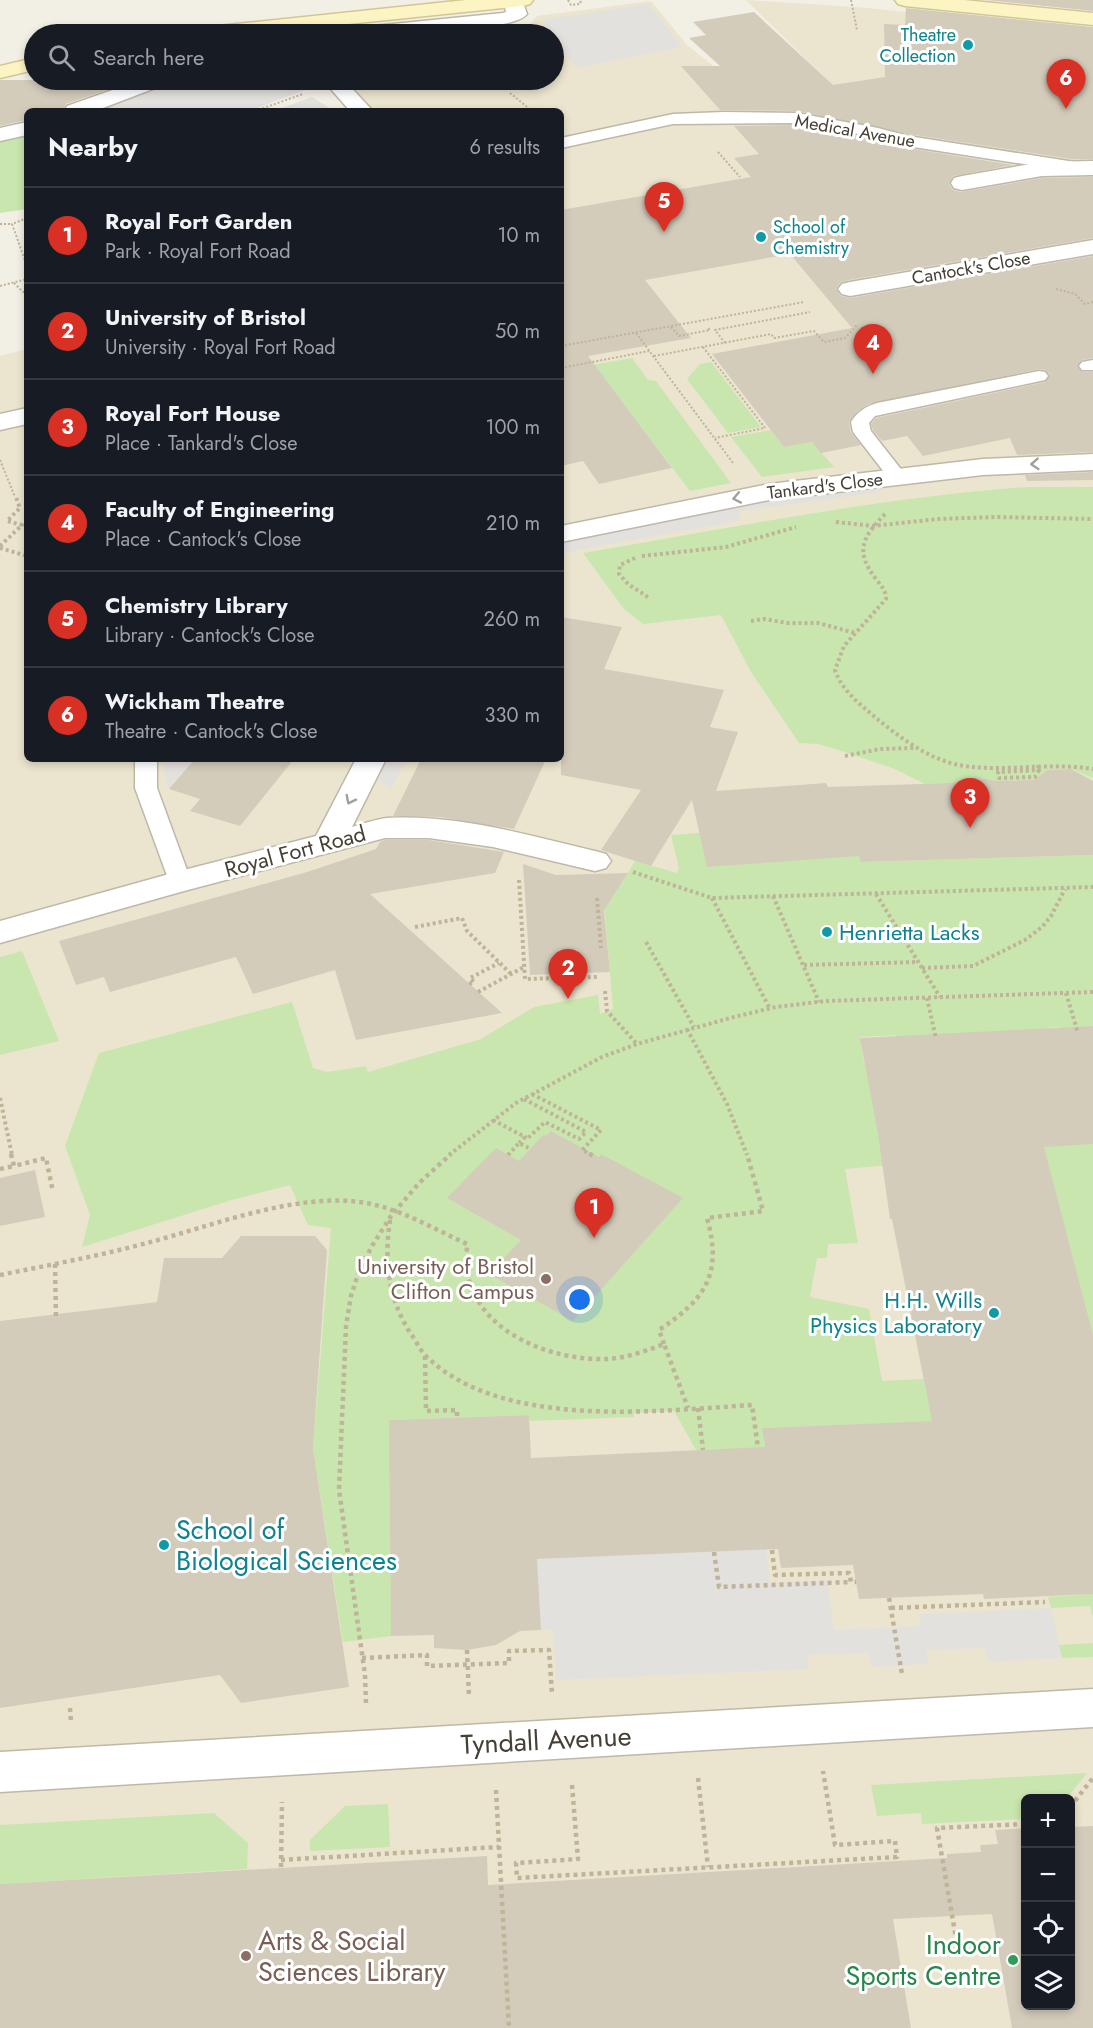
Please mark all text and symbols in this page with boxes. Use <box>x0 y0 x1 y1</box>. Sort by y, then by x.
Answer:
place label: Theatre Collection <box>879 22 956 69</box>
search box <box>24 24 564 90</box>
marker: Theatre Collection <box>961 38 975 52</box>
icon: search <box>45 41 78 74</box>
text: Search here <box>93 41 204 73</box>
pin: 6 <box>1046 60 1086 109</box>
street label: Medical Avenue <box>793 108 917 154</box>
text: Nearby <box>48 128 137 166</box>
text: 6 results <box>470 133 540 162</box>
pin: 5 <box>644 182 684 232</box>
text: Royal Fort Garden <box>105 205 293 237</box>
place label: School of Chemistry <box>773 214 849 261</box>
text: 1 <box>62 221 73 250</box>
text: 10 m <box>497 221 540 250</box>
marker: School of Chemistry <box>754 230 768 244</box>
text: Park · Royal Fort Road <box>105 237 291 266</box>
street label: Cantock's Close <box>910 245 1032 291</box>
text: University of Bristol <box>105 301 306 333</box>
text: 2 <box>61 317 74 346</box>
text: 50 m <box>495 317 540 346</box>
pin: 4 <box>854 324 892 374</box>
text: University · Royal Fort Road <box>105 333 336 362</box>
text: Royal Fort House <box>105 397 280 429</box>
text: 3 <box>61 413 74 442</box>
text: 100 m <box>485 413 540 442</box>
text: Place · Tankard's Close <box>105 429 297 458</box>
one-way arrow <box>1030 457 1039 470</box>
street label: Tankard's Close <box>766 466 884 506</box>
one-way arrow <box>732 491 742 504</box>
text: Faculty of Engineering <box>105 493 334 525</box>
text: 4 <box>61 509 74 538</box>
text: 210 m <box>486 509 540 538</box>
text: Place · Cantock's Close <box>105 525 301 554</box>
text: Chemistry Library <box>105 589 288 621</box>
text: 5 <box>61 605 74 634</box>
text: 260 m <box>484 605 540 634</box>
text: Library · Cantock's Close <box>105 621 315 650</box>
text: Wickham Theatre <box>105 685 285 717</box>
text: 6 <box>61 701 74 730</box>
text: 330 m <box>485 701 540 730</box>
text: Theatre · Cantock's Close <box>105 717 318 746</box>
pin: 3 <box>950 778 990 828</box>
one-way arrow <box>346 793 357 804</box>
street label: Royal Fort Road <box>221 817 369 885</box>
place label: Henrietta Lacks <box>839 916 980 948</box>
marker: Henrietta Lacks <box>820 925 834 939</box>
pin: 2 <box>548 950 588 999</box>
pin: 1 <box>574 1188 614 1238</box>
place label: University of Bristol Clifton Campus <box>357 1250 534 1307</box>
marker: University of Bristol Clifton Campus <box>539 1272 553 1286</box>
place label: H.H. Wills Physics Laboratory <box>810 1284 982 1341</box>
your location <box>565 1285 594 1314</box>
marker: H.H. Wills Physics Laboratory <box>987 1306 1001 1320</box>
place label: School of Biological Sciences <box>176 1510 397 1580</box>
marker: School of Biological Sciences <box>157 1538 171 1552</box>
street label: Tyndall Avenue <box>460 1716 632 1764</box>
map controls <box>1021 1794 1075 2010</box>
button: + <box>1021 1794 1075 1848</box>
button: − <box>1021 1848 1075 1902</box>
button: locate <box>1021 1902 1075 1956</box>
place label: Arts & Social Sciences Library <box>258 1921 445 1991</box>
place label: Indoor Sports Centre <box>846 1925 1002 1995</box>
marker: Arts & Social Sciences Library <box>239 1949 253 1963</box>
marker: Indoor Sports Centre <box>1006 1953 1020 1967</box>
button: layers <box>1021 1956 1075 2010</box>

